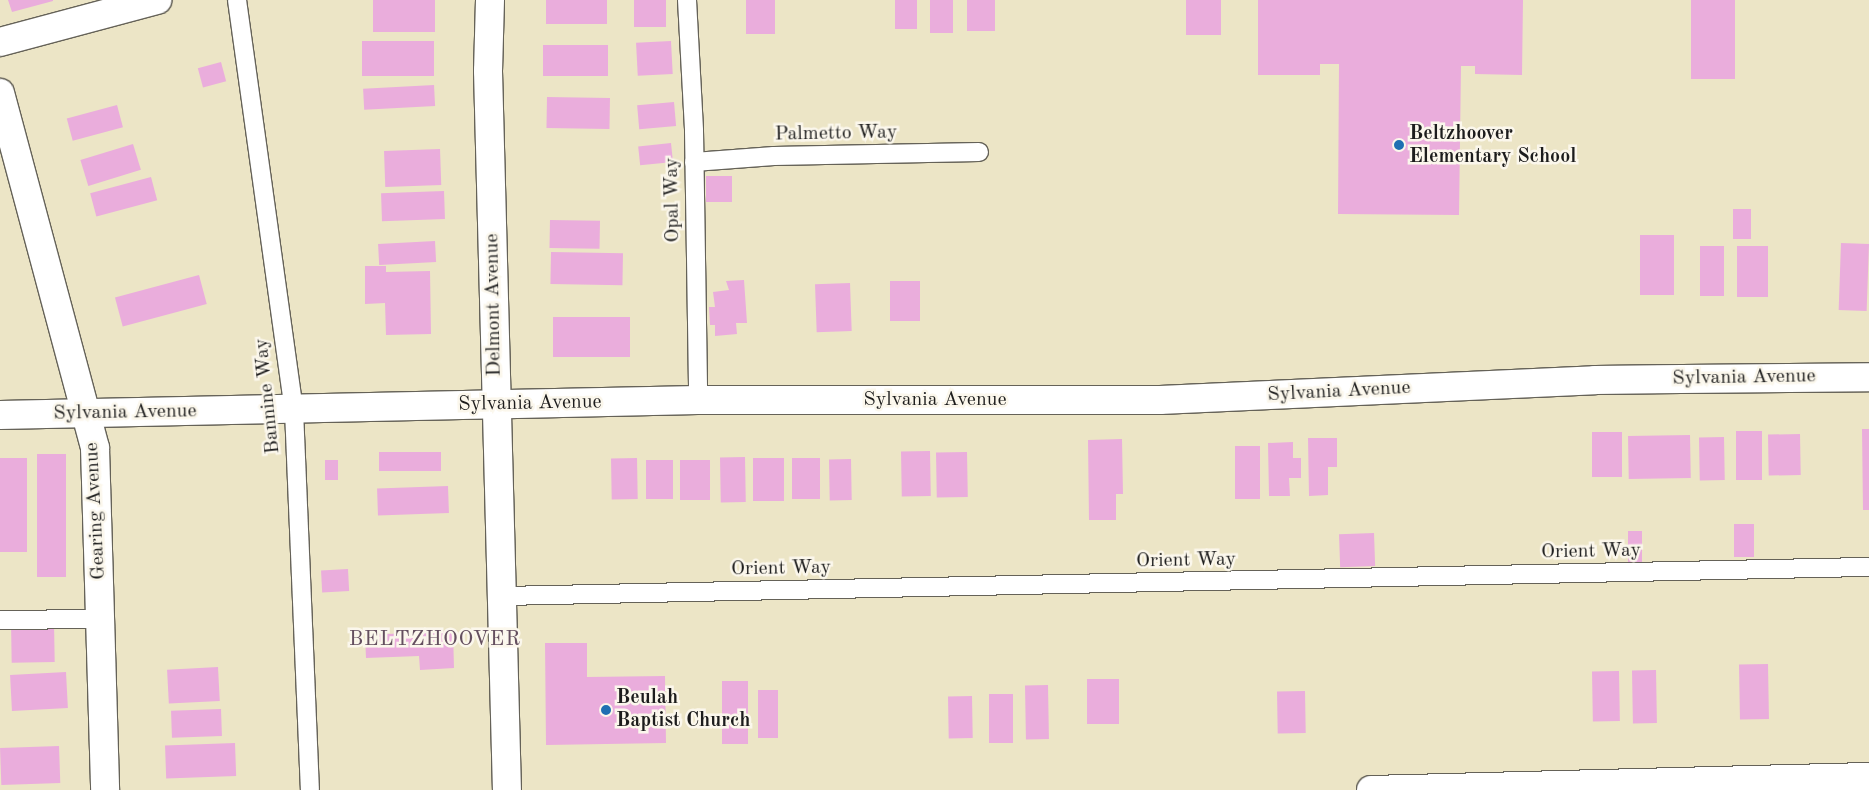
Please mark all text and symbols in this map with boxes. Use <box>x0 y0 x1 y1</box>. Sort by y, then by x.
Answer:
street label: Palmetto Way <box>775 121 897 147</box>
place label: Beltzhoover Elementary School <box>1409 122 1576 169</box>
marker: Beltzhoover Elementary School <box>1393 139 1405 151</box>
street label: Opal Way <box>660 157 686 243</box>
street label: Delmont Avenue <box>481 233 507 377</box>
street label: Bannine Way <box>250 337 286 455</box>
street label: Sylvania Avenue <box>1672 365 1816 391</box>
street label: Sylvania Avenue <box>1267 376 1411 408</box>
street label: Sylvania Avenue <box>863 388 1007 412</box>
street label: Sylvania Avenue <box>458 391 602 417</box>
street label: Sylvania Avenue <box>53 400 197 426</box>
street label: Gearing Avenue <box>80 442 112 580</box>
street label: Orient Way <box>1541 539 1641 565</box>
street label: Orient Way <box>1136 548 1236 574</box>
street label: Orient Way <box>731 556 831 582</box>
district label: BELTZHOOVER <box>347 627 523 653</box>
place label: Beulah Baptist Church <box>616 686 751 733</box>
marker: Beulah Baptist Church <box>600 704 612 716</box>

